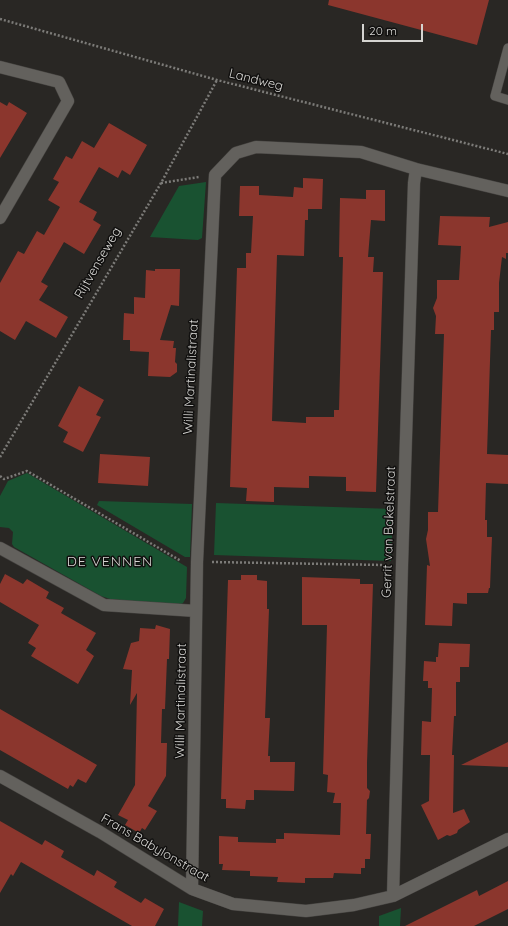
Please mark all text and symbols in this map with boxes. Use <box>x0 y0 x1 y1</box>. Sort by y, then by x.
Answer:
scale bar <box>364 16 425 42</box>
text: 20 m <box>369 23 397 38</box>
street label: Landweg <box>227 66 285 94</box>
street label: Rijtvenseweg <box>71 225 125 301</box>
street label: Willi Martinalistraat <box>180 319 202 435</box>
street label: Gerrit van Bakelstraat <box>379 466 399 598</box>
district label: DE VENNEN <box>67 554 153 570</box>
street label: Willi Martinalistraat <box>172 643 190 759</box>
street label: Frans Babylonstraat <box>98 811 212 885</box>

